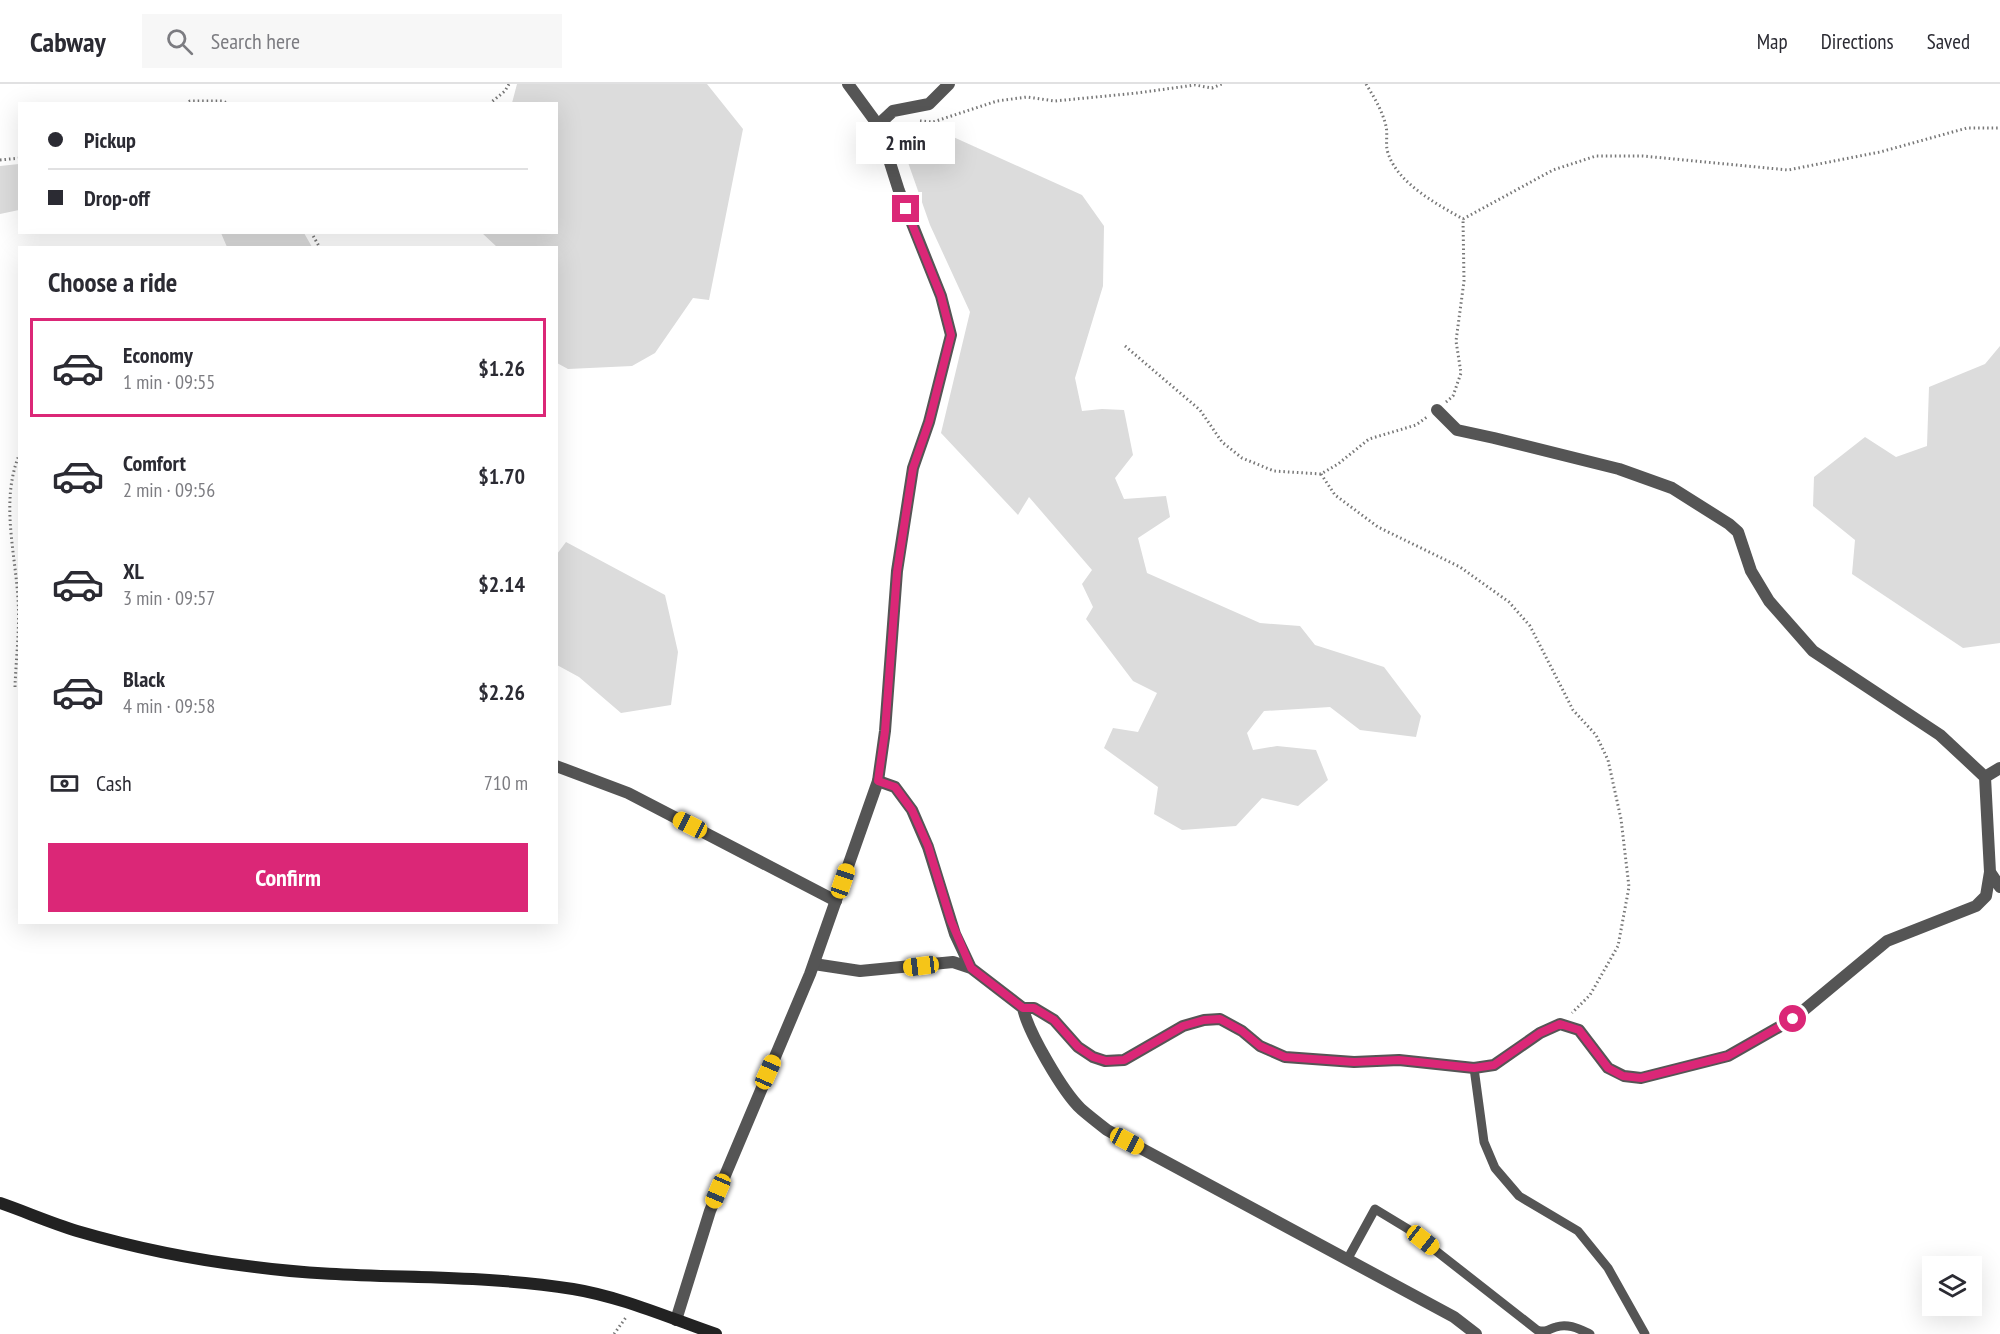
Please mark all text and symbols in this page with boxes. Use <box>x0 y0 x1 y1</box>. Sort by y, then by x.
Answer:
search box <box>142 14 562 68</box>
text: Cabway <box>30 23 106 60</box>
icon: search <box>163 25 196 58</box>
text: Search here <box>211 27 300 55</box>
text: Map <box>1757 28 1788 55</box>
text: Directions <box>1821 28 1894 55</box>
text: Saved <box>1927 28 1970 55</box>
callout: 2 min <box>856 122 956 164</box>
text: Pickup <box>84 126 136 154</box>
text: 2 min <box>885 130 926 156</box>
text: Drop-off <box>84 184 150 212</box>
route end <box>892 195 919 222</box>
text: Choose a ride <box>48 265 177 299</box>
icon: car <box>51 341 105 395</box>
text: Economy <box>123 341 193 369</box>
text: $1.26 <box>478 354 525 382</box>
text: 1 min · 09:55 <box>123 369 215 395</box>
icon: car <box>51 449 105 503</box>
text: Comfort <box>123 449 186 477</box>
text: $1.70 <box>478 462 525 490</box>
text: 2 min · 09:56 <box>123 477 215 503</box>
icon: car <box>51 557 105 611</box>
text: XL <box>123 557 144 585</box>
text: $2.14 <box>478 570 525 598</box>
text: 3 min · 09:57 <box>123 585 215 611</box>
icon: car <box>51 665 105 719</box>
text: Black <box>123 665 165 693</box>
text: $2.26 <box>478 678 525 706</box>
text: 4 min · 09:58 <box>123 693 215 719</box>
icon: cash <box>48 767 81 800</box>
text: Cash <box>96 769 132 797</box>
text: 710 m <box>484 770 528 796</box>
car <box>670 809 710 841</box>
button: Confirm <box>48 843 528 912</box>
car <box>829 861 857 901</box>
car <box>902 955 940 977</box>
route start <box>1779 1005 1806 1032</box>
car <box>752 1052 784 1092</box>
car <box>1107 1125 1147 1157</box>
car <box>703 1171 733 1211</box>
car <box>1403 1222 1443 1258</box>
map controls <box>1922 1256 1982 1316</box>
button: layers <box>1922 1256 1982 1316</box>

